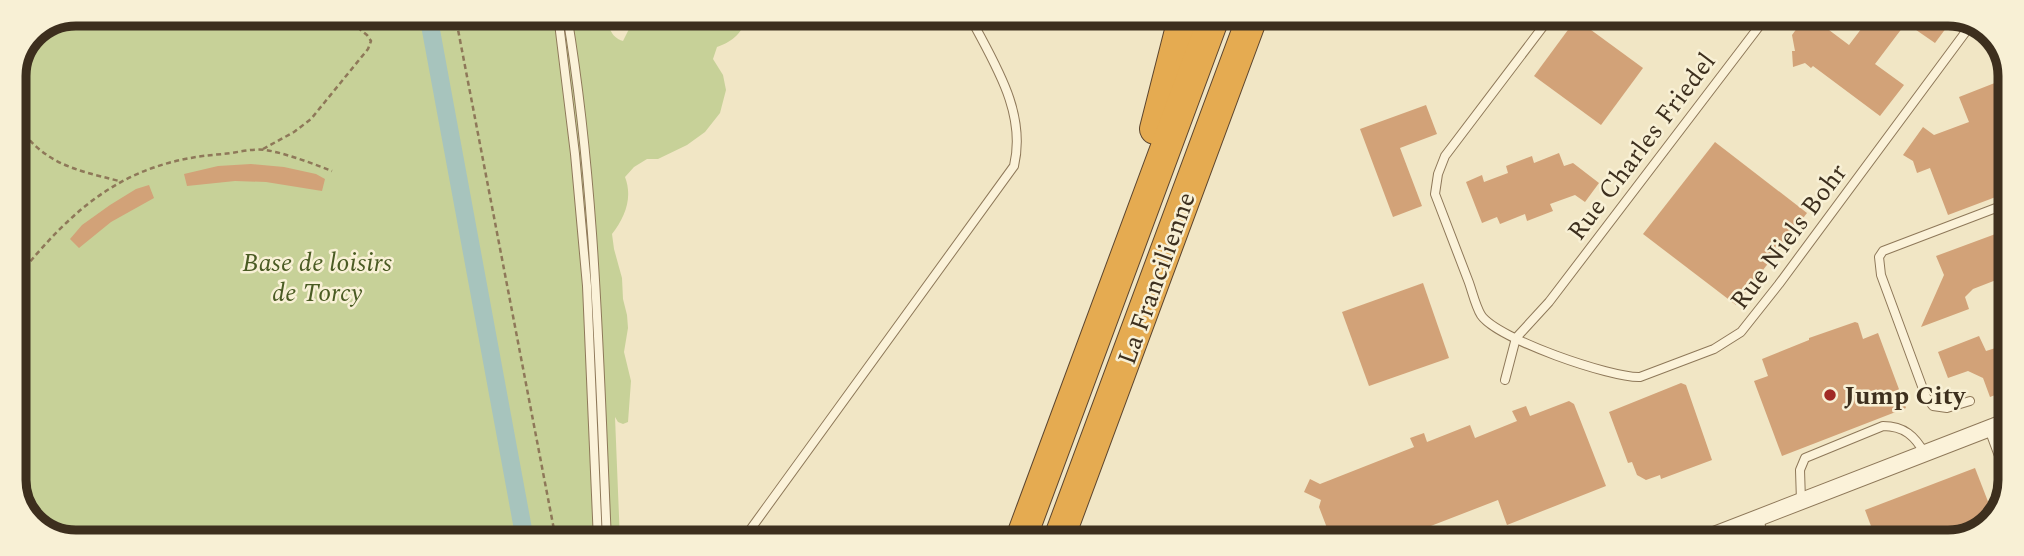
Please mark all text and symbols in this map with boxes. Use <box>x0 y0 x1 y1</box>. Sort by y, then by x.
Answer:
street label: Rue Charles Friedel <box>1558 44 1726 249</box>
street label: Rue Niels Bohr <box>1720 155 1857 318</box>
street label: La Francilienne <box>1107 186 1207 370</box>
park label: Base de loisirs de Torcy <box>242 243 392 313</box>
place label: Jump City <box>1844 376 1967 416</box>
marker: Jump City <box>1822 387 1838 403</box>

